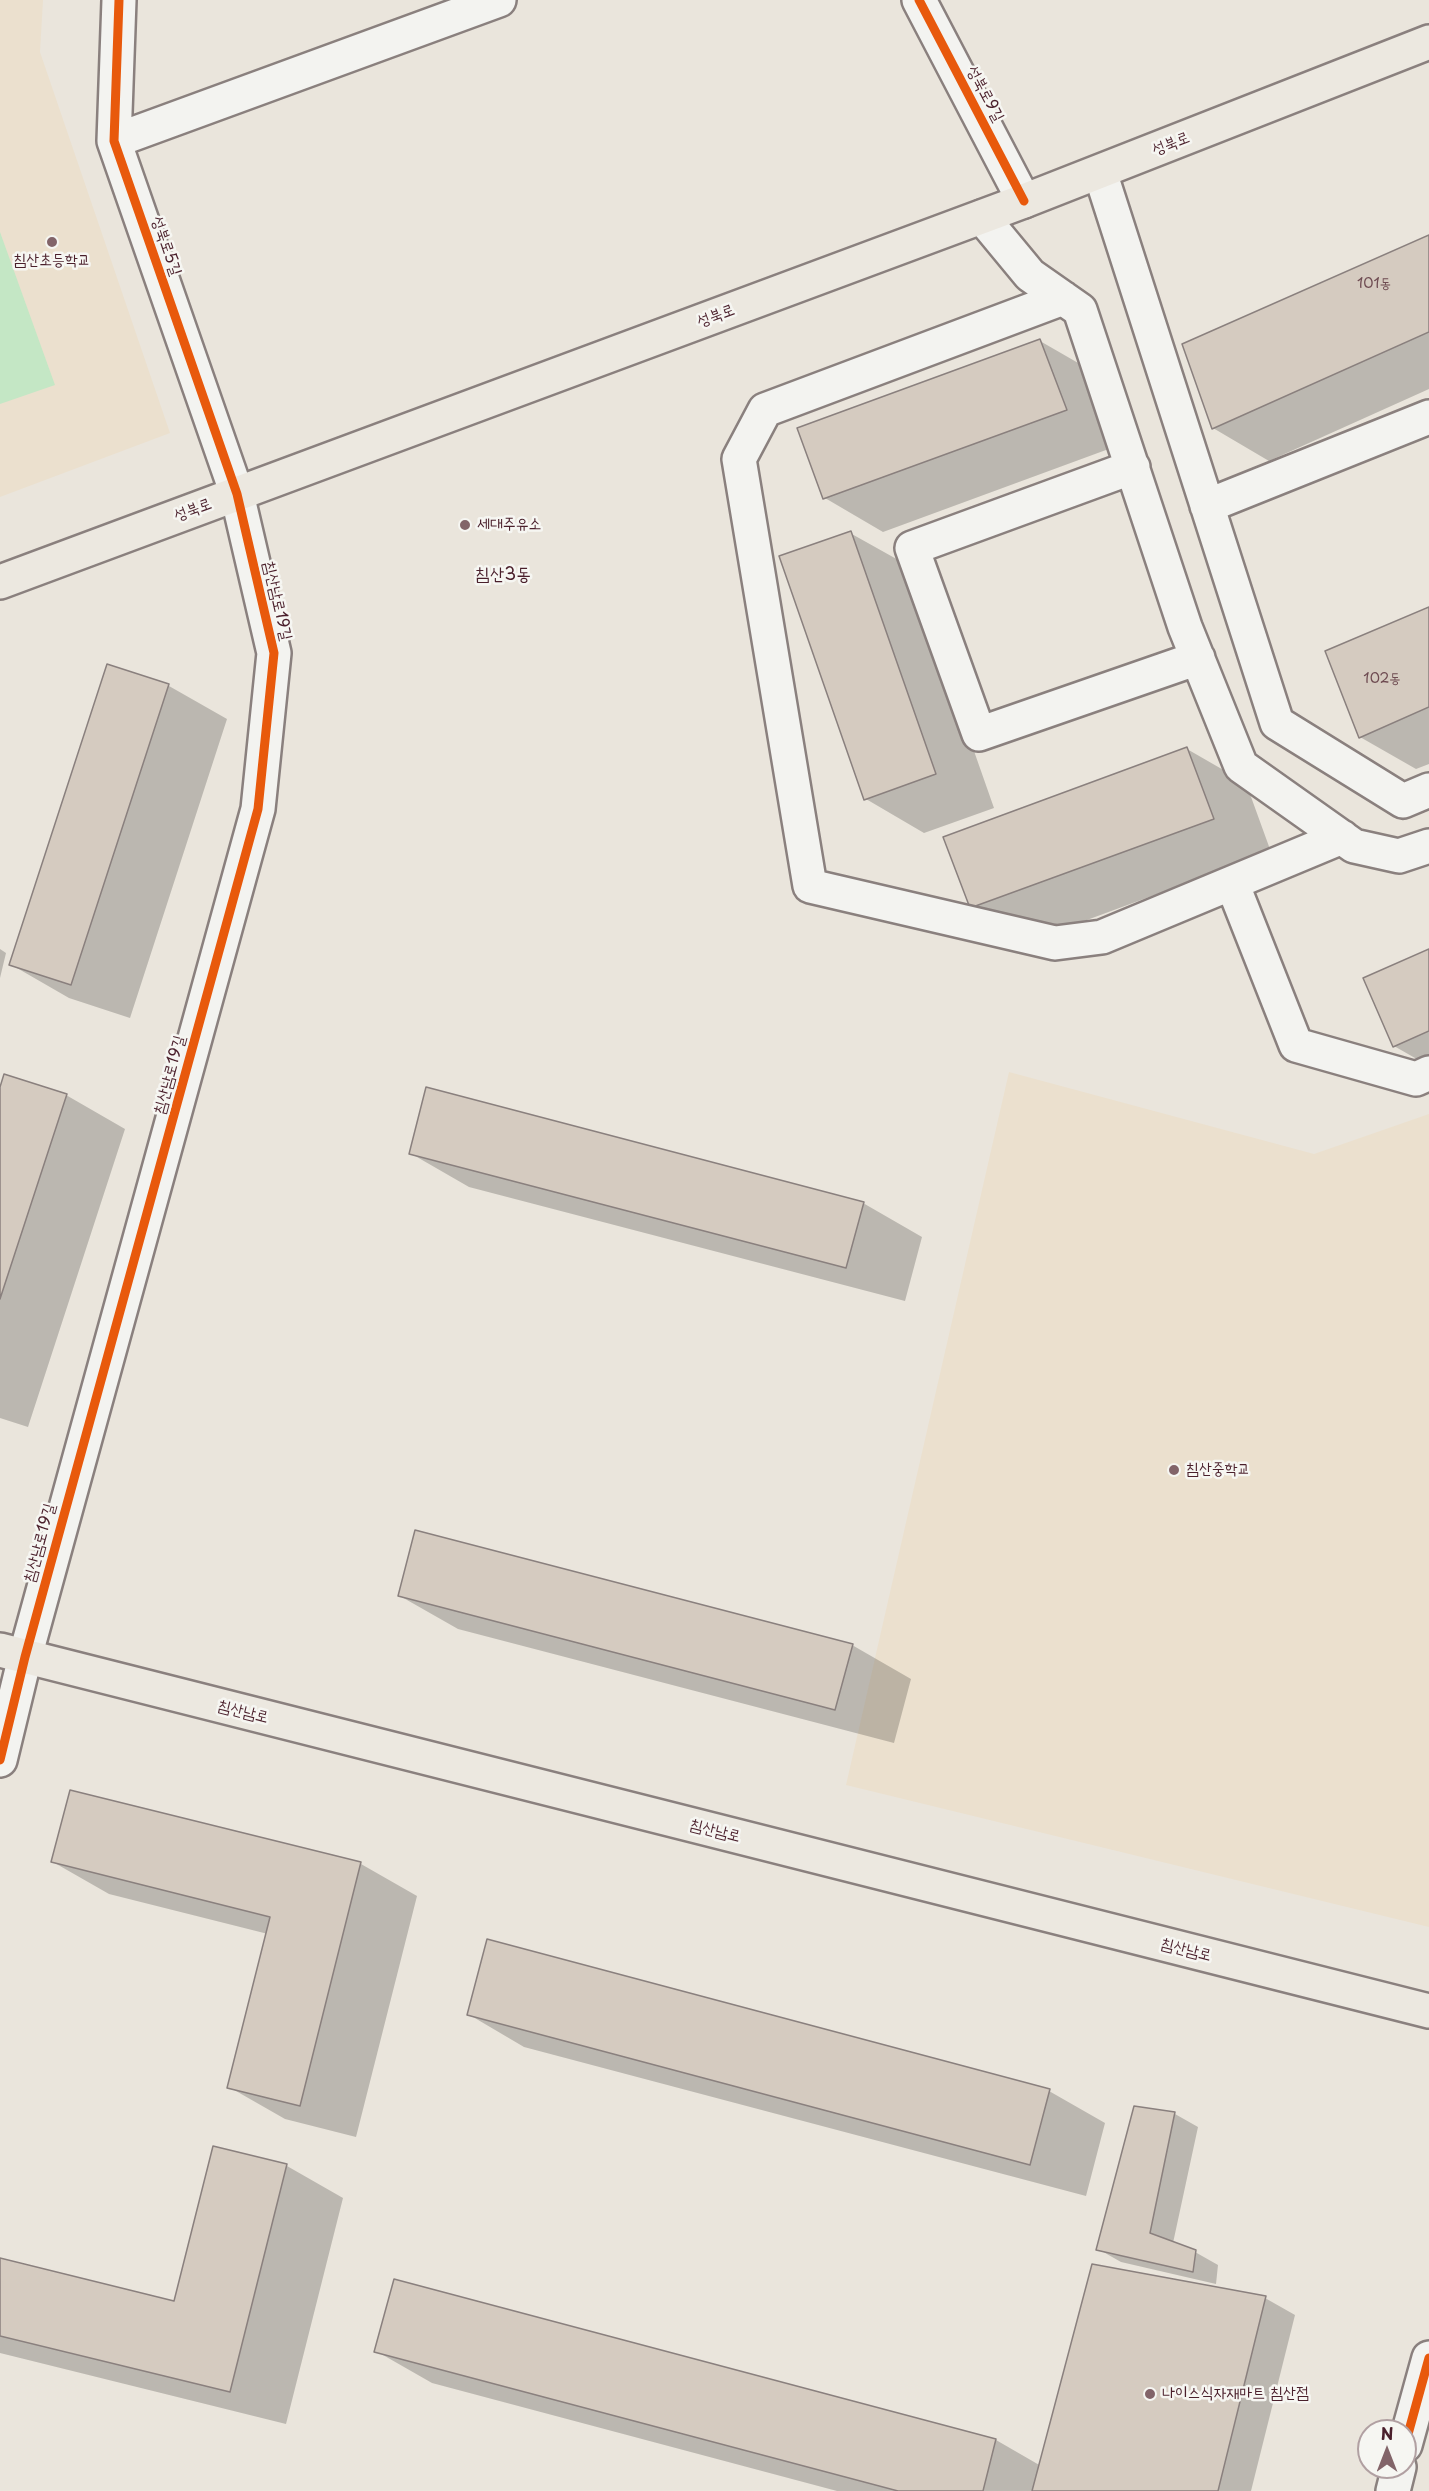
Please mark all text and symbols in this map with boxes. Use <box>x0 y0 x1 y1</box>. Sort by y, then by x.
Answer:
street label: 성북로9길 <box>962 63 1008 125</box>
street label: 성북로 <box>1150 128 1192 160</box>
street label: 성북로5길 <box>147 214 185 278</box>
marker: 침산초등학교 <box>45 235 59 249</box>
place label: 침산초등학교 <box>13 251 91 271</box>
house number: 101동 <box>1357 276 1391 292</box>
street label: 성북로 <box>695 300 737 332</box>
street label: 성북로 <box>172 494 214 526</box>
place label: 세대주유소 <box>477 515 541 535</box>
marker: 세대주유소 <box>458 518 472 532</box>
street label: 침산남로19길 <box>259 559 295 643</box>
district label: 침산3동 <box>475 564 531 586</box>
house number: 102동 <box>1363 671 1401 687</box>
street label: 침산남로19길 <box>150 1033 190 1117</box>
place label: 침산중학교 <box>1186 1460 1250 1480</box>
marker: 침산중학교 <box>1167 1463 1181 1477</box>
street label: 침산남로19길 <box>20 1501 60 1585</box>
street label: 침산남로 <box>216 1696 270 1728</box>
street label: 침산남로 <box>688 1815 742 1847</box>
street label: 침산남로 <box>1159 1934 1213 1966</box>
place label: 나이스식자재마트 침산점 <box>1162 2384 1309 2404</box>
marker: 나이스식자재마트 침산점 <box>1143 2387 1157 2401</box>
north arrow <box>1357 2419 1417 2479</box>
text: N <box>1381 2421 1393 2445</box>

